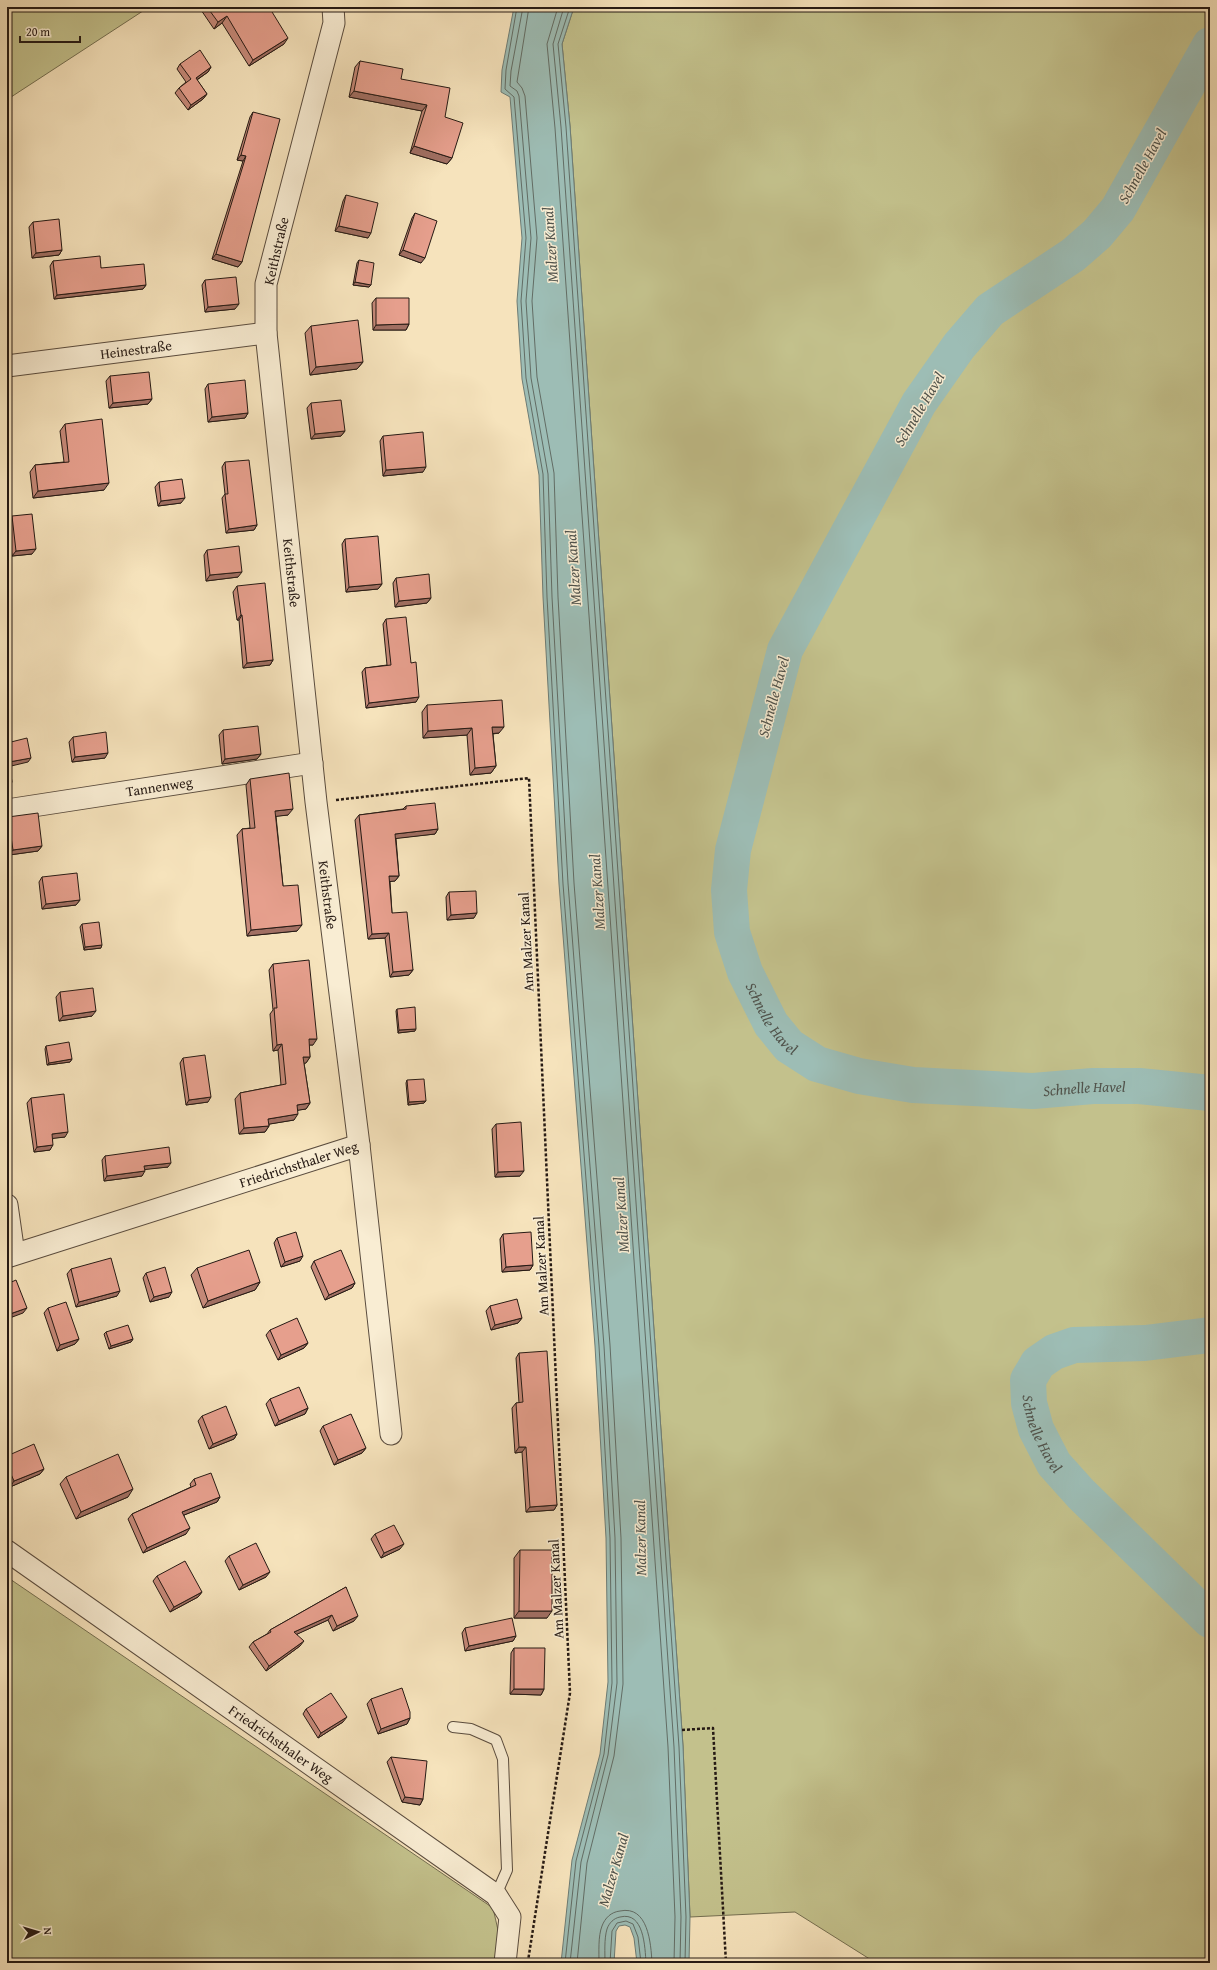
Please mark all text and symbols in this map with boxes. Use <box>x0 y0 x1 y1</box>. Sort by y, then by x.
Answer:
scale bar <box>20 18 80 44</box>
text: 20 m <box>26 23 50 40</box>
water label: Schnelle Havel <box>1113 125 1171 207</box>
water label: Malzer Kanal <box>537 206 563 283</box>
street label: Keithstraße <box>258 215 294 287</box>
street label: Heinestraße <box>99 335 173 364</box>
water label: Schnelle Havel <box>889 368 949 450</box>
water label: Malzer Kanal <box>560 529 586 606</box>
street label: Keithstraße <box>278 537 305 609</box>
water label: Schnelle Havel <box>752 654 794 740</box>
street label: Tannenweg <box>124 772 194 802</box>
water label: Malzer Kanal <box>584 853 610 930</box>
street label: Keithstraße <box>313 859 342 931</box>
street label: Am Malzer Kanal <box>513 892 539 992</box>
water label: Schnelle Havel <box>741 978 802 1060</box>
water label: Schnelle Havel <box>1042 1076 1126 1101</box>
street label: Friedrichsthaler Weg <box>237 1136 361 1192</box>
water label: Malzer Kanal <box>608 1176 634 1253</box>
street label: Am Malzer Kanal <box>528 1216 554 1316</box>
water label: Schnelle Havel <box>1018 1394 1067 1477</box>
water label: Malzer Kanal <box>629 1500 651 1576</box>
street label: Am Malzer Kanal <box>543 1539 569 1639</box>
street label: Friedrichsthaler Weg <box>225 1700 337 1787</box>
water label: Malzer Kanal <box>592 1830 634 1909</box>
north arrow <box>18 1912 58 1952</box>
text: N <box>40 1927 56 1936</box>

